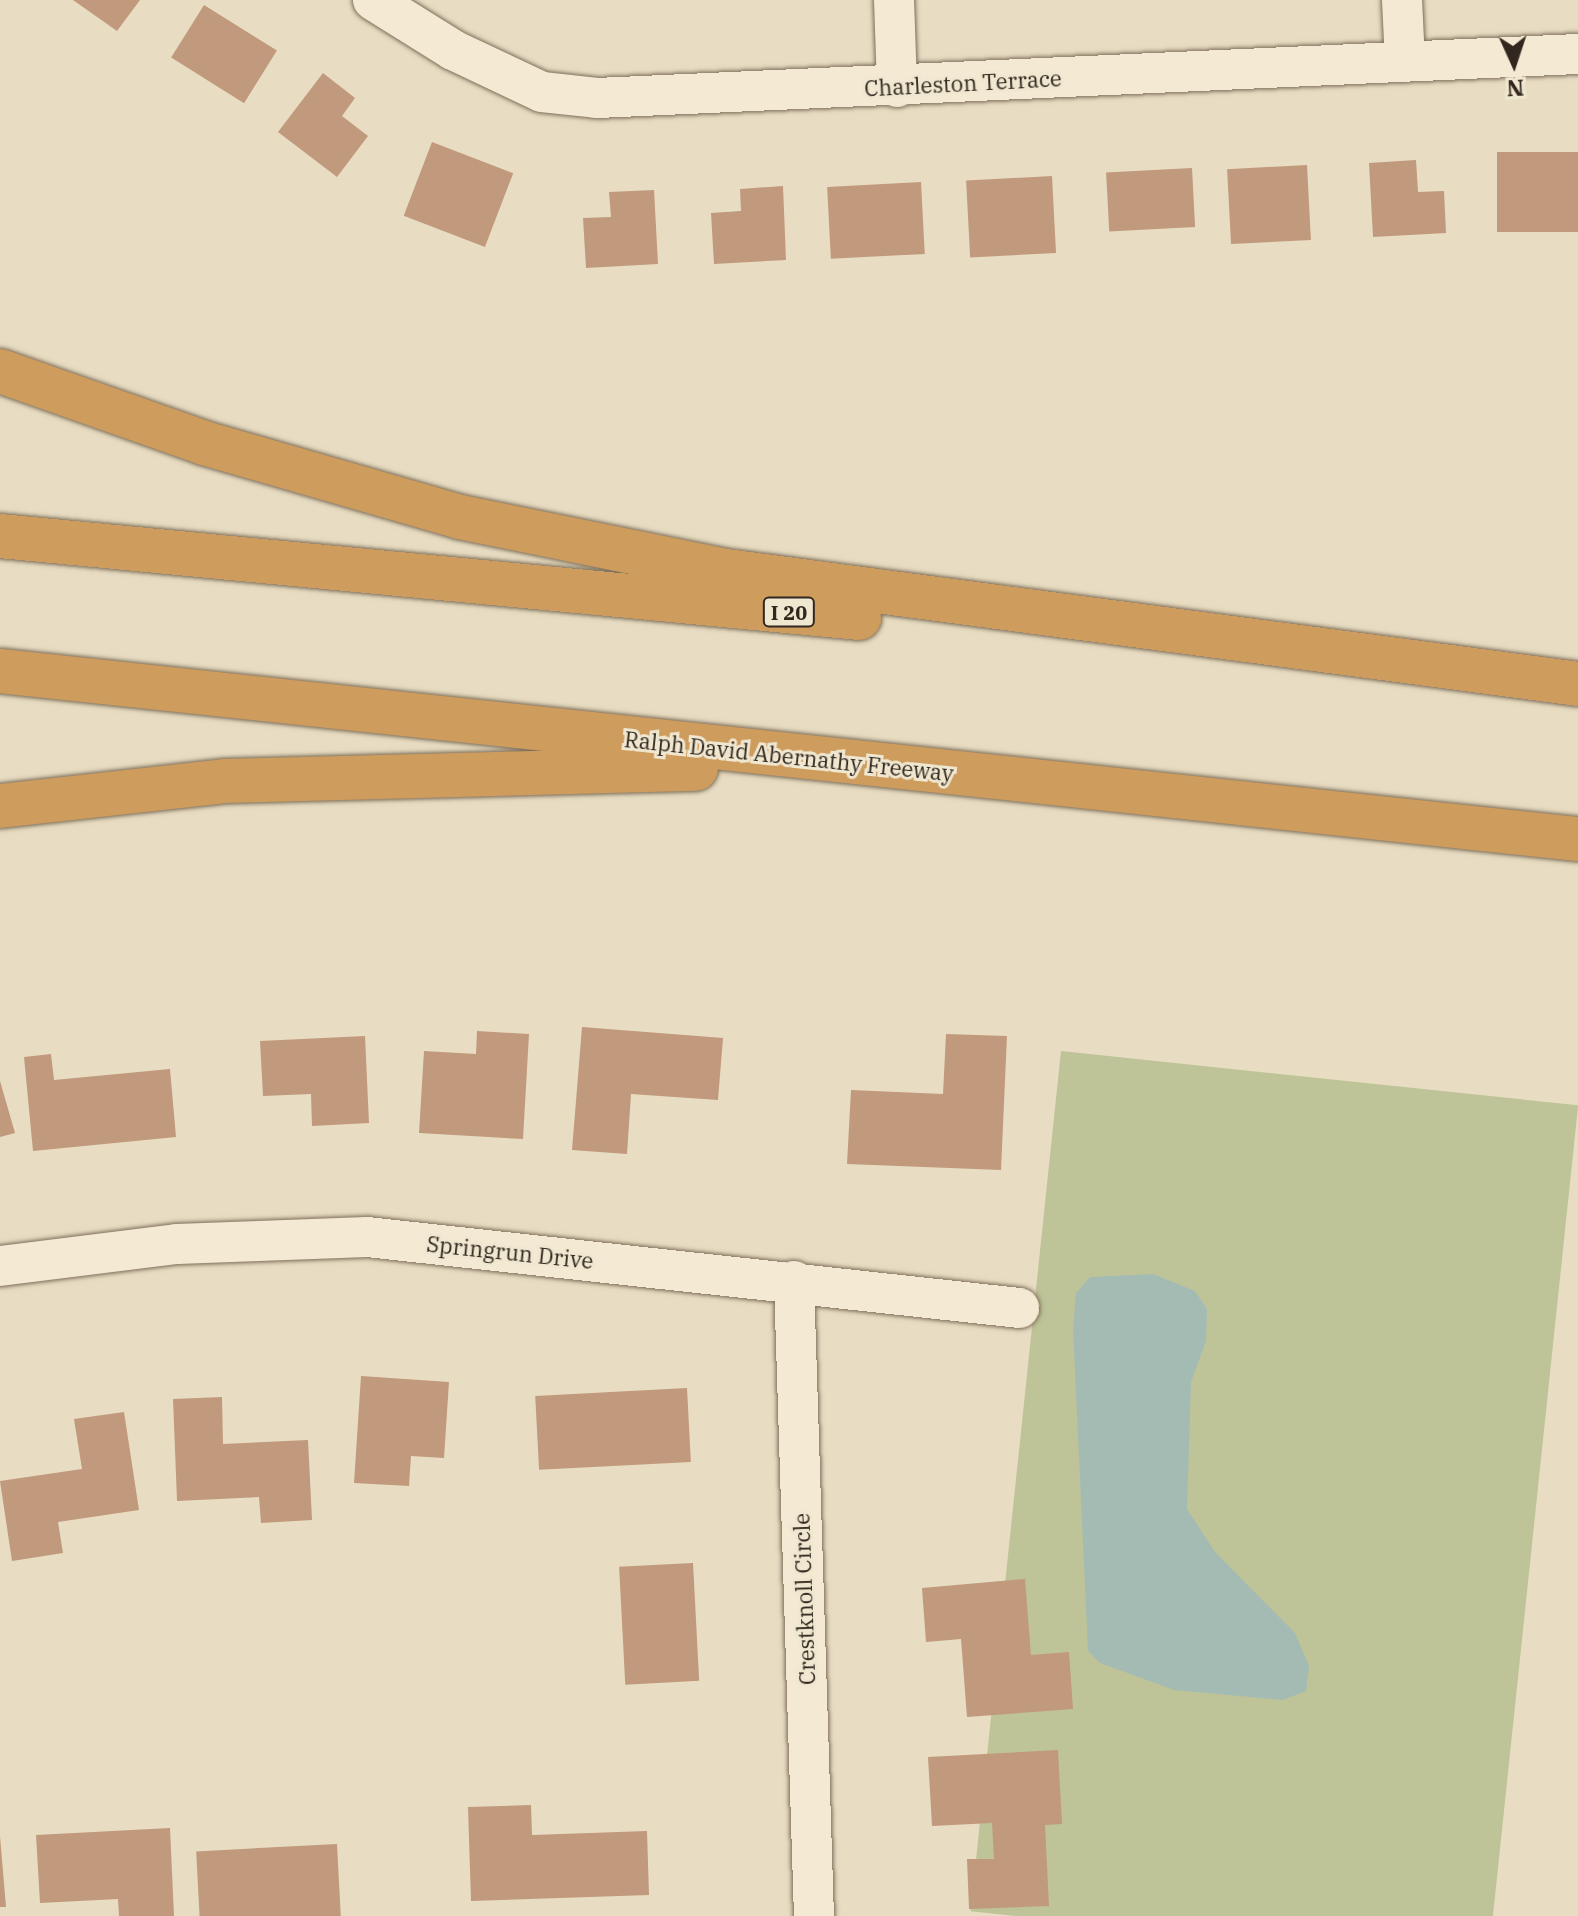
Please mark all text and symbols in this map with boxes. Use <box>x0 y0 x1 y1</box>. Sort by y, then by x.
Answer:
north arrow <box>1474 24 1554 104</box>
street label: Charleston Terrace <box>864 65 1062 101</box>
text: N <box>1506 74 1525 103</box>
road number: I 20 <box>761 596 817 628</box>
street label: Ralph David Abernathy Freeway <box>623 726 955 786</box>
street label: Springrun Drive <box>425 1230 595 1274</box>
street label: Crestknoll Circle <box>788 1513 820 1685</box>

